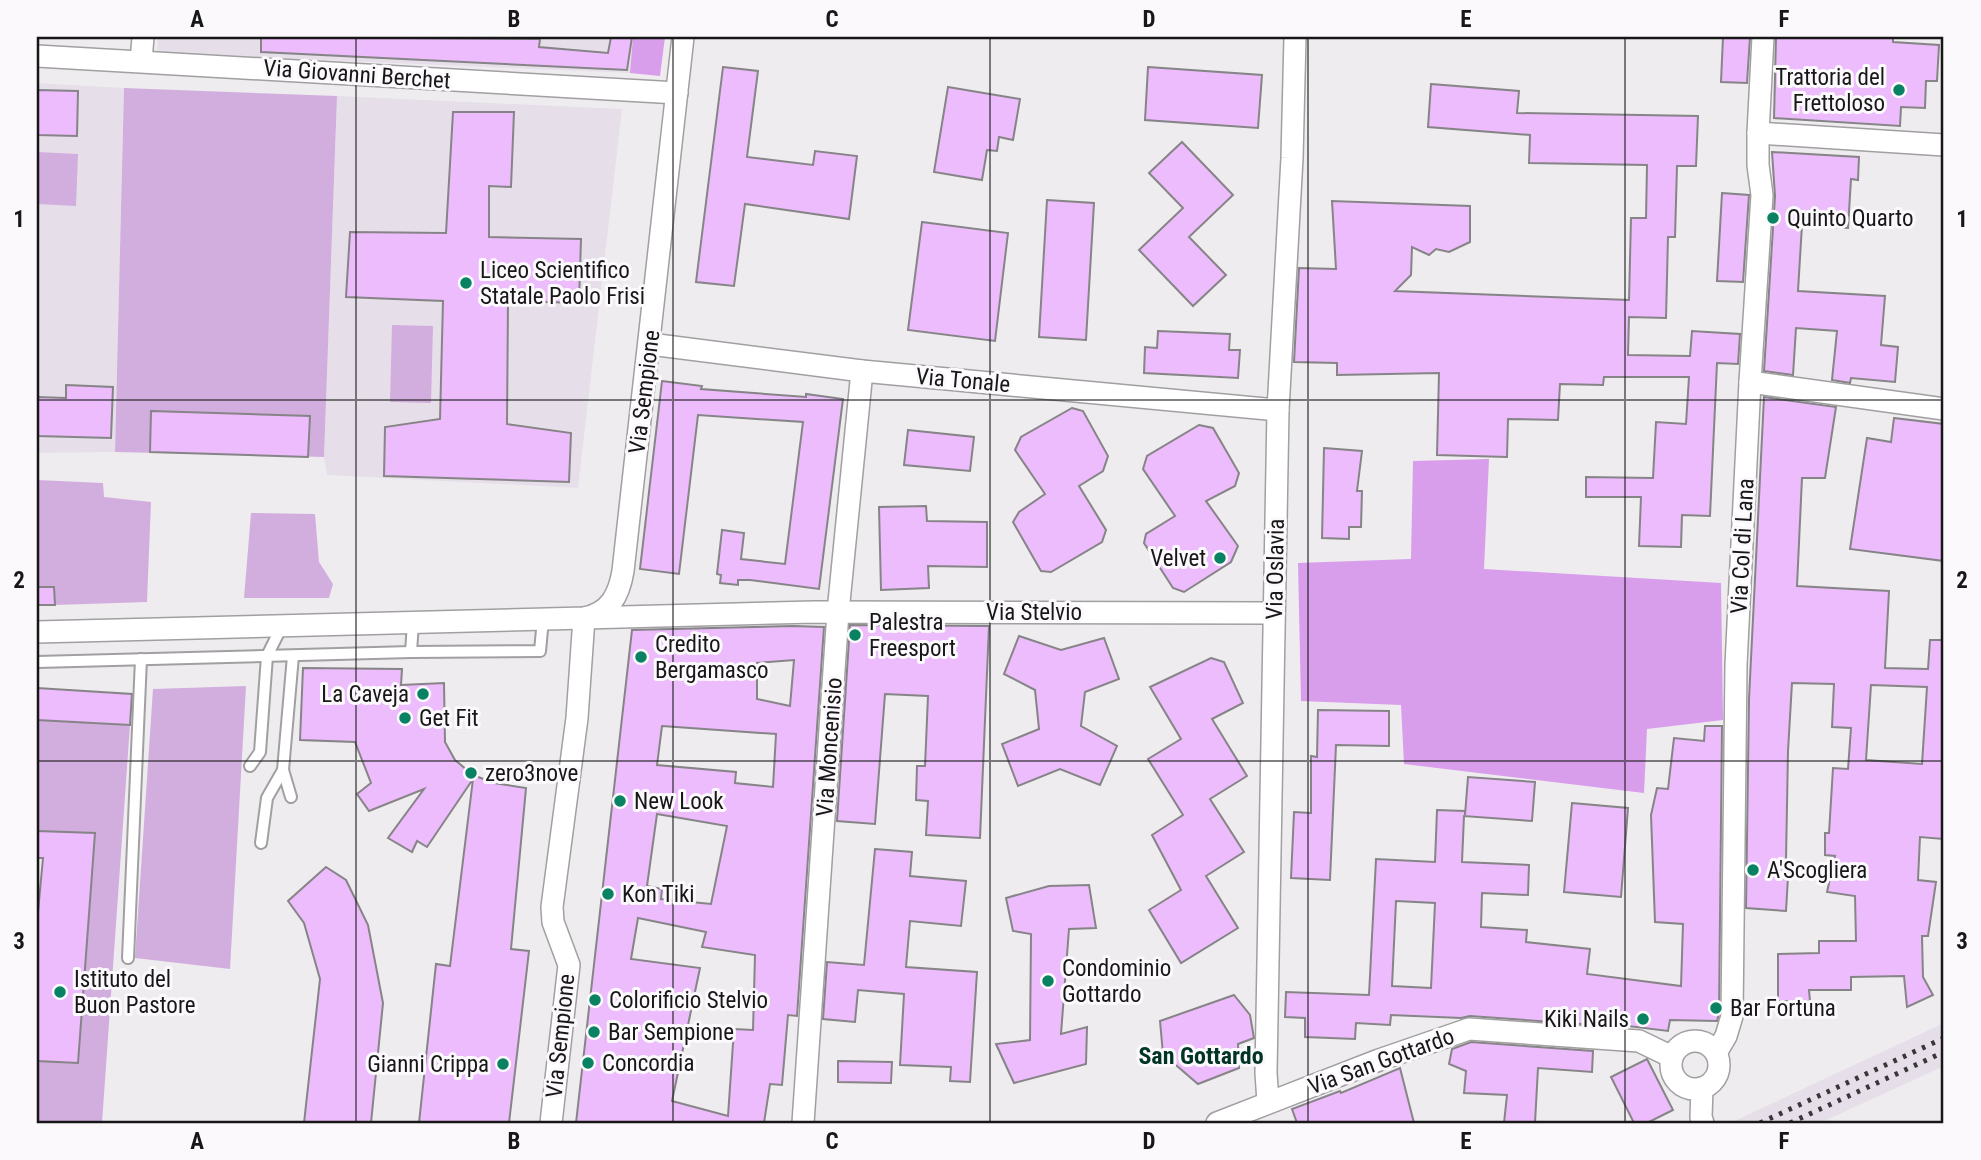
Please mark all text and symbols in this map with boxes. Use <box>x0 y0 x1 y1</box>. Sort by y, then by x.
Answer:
text: A <box>190 6 204 33</box>
text: B <box>508 6 520 33</box>
text: C <box>825 6 839 33</box>
text: D <box>1143 6 1156 33</box>
text: E <box>1460 6 1472 33</box>
text: F <box>1779 6 1790 33</box>
street label: Via Giovanni Berchet <box>262 54 452 95</box>
place label: Trattoria del Frettoloso <box>1775 64 1885 117</box>
marker: Trattoria del Frettoloso <box>1891 82 1907 98</box>
place label: Quinto Quarto <box>1787 205 1913 232</box>
text: 1 <box>13 206 25 233</box>
text: 1 <box>1956 206 1968 233</box>
marker: Quinto Quarto <box>1765 210 1781 226</box>
place label: Liceo Scientifico Statale Paolo Frisi <box>480 257 645 310</box>
marker: Liceo Scientifico Statale Paolo Frisi <box>458 275 474 291</box>
street label: Via Sempione <box>624 329 665 456</box>
street label: Via Tonale <box>915 363 1011 398</box>
street label: Via Col di Lana <box>1725 478 1760 614</box>
street label: Via Oslavia <box>1261 518 1290 620</box>
place label: Velvet <box>1150 545 1206 572</box>
marker: Velvet <box>1212 550 1228 566</box>
text: 2 <box>13 567 25 594</box>
text: 2 <box>1956 567 1968 594</box>
street label: Via Stelvio <box>986 599 1082 626</box>
place label: Palestra Freesport <box>869 609 956 662</box>
marker: Palestra Freesport <box>847 627 863 643</box>
place label: Credito Bergamasco <box>655 631 768 684</box>
marker: Credito Bergamasco <box>633 649 649 665</box>
street label: Via Moncenisio <box>811 676 848 818</box>
place label: La Caveja <box>321 681 409 708</box>
marker: La Caveja <box>415 686 431 702</box>
place label: Get Fit <box>419 705 479 732</box>
marker: Get Fit <box>397 710 413 726</box>
place label: zero3nove <box>485 760 578 787</box>
marker: zero3nove <box>463 765 479 781</box>
place label: New Look <box>634 788 724 815</box>
marker: New Look <box>612 793 628 809</box>
place label: A'Scogliera <box>1767 857 1867 884</box>
marker: A'Scogliera <box>1745 862 1761 878</box>
place label: Kon Tiki <box>622 881 695 908</box>
marker: Kon Tiki <box>600 886 616 902</box>
text: 3 <box>13 928 25 955</box>
text: 3 <box>1956 928 1968 955</box>
place label: Condominio Gottardo <box>1062 955 1171 1008</box>
place label: Istituto del Buon Pastore <box>74 966 195 1019</box>
street label: Via Sempione <box>541 973 580 1099</box>
marker: Condominio Gottardo <box>1040 973 1056 989</box>
marker: Istituto del Buon Pastore <box>52 984 68 1000</box>
place label: Colorificio Stelvio <box>609 987 768 1014</box>
marker: Colorificio Stelvio <box>587 992 603 1008</box>
place label: Bar Fortuna <box>1730 995 1836 1022</box>
marker: Bar Fortuna <box>1708 1000 1724 1016</box>
place label: Kiki Nails <box>1544 1006 1629 1033</box>
marker: Kiki Nails <box>1635 1011 1651 1027</box>
place label: Bar Sempione <box>608 1019 734 1046</box>
street label: Via San Gottardo <box>1305 1023 1458 1100</box>
marker: Bar Sempione <box>586 1024 602 1040</box>
district label: San Gottardo <box>1138 1042 1264 1070</box>
place label: Concordia <box>602 1050 694 1077</box>
place label: Gianni Crippa <box>367 1051 489 1078</box>
marker: Concordia <box>580 1055 596 1071</box>
marker: Gianni Crippa <box>495 1056 511 1072</box>
text: A <box>190 1128 204 1155</box>
text: B <box>508 1128 520 1155</box>
text: C <box>825 1128 839 1155</box>
text: D <box>1143 1128 1156 1155</box>
text: E <box>1460 1128 1472 1155</box>
text: F <box>1779 1128 1790 1155</box>

